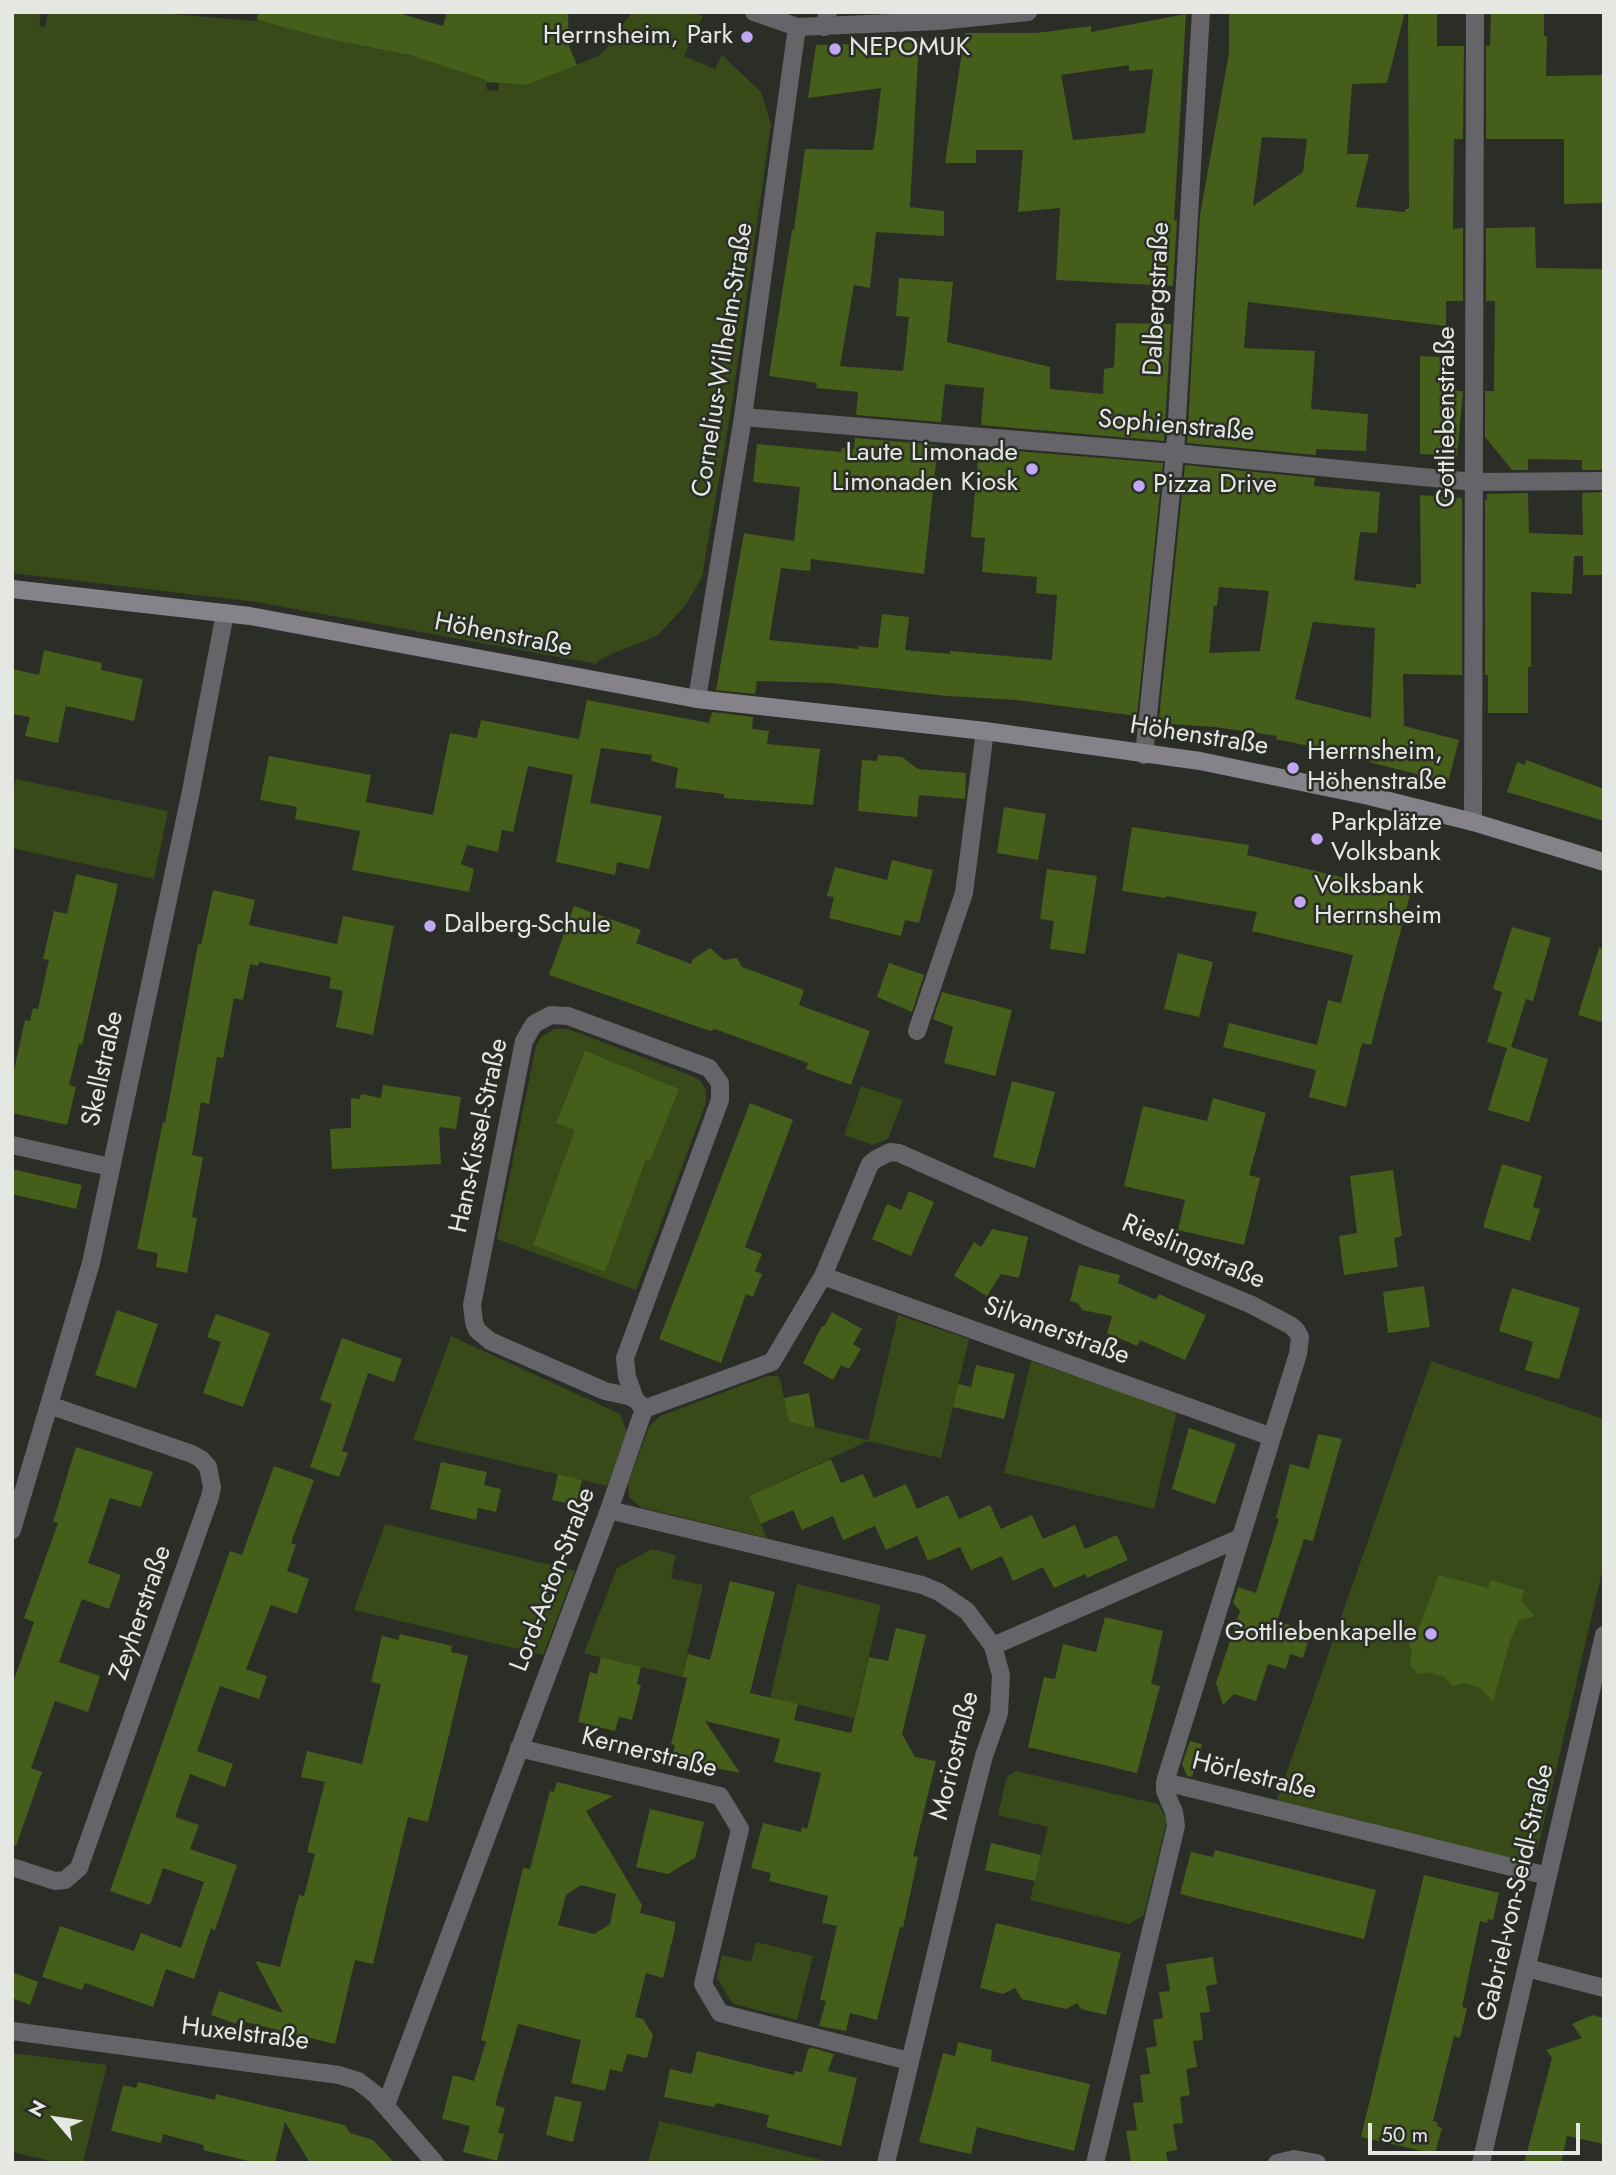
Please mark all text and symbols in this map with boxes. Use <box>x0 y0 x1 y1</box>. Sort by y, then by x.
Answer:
place label: Herrnsheim, Park <box>543 21 733 53</box>
marker: Herrnsheim, Park <box>739 29 755 45</box>
place label: NEPOMUK <box>849 33 970 65</box>
marker: NEPOMUK <box>827 41 843 57</box>
street label: Cornelius-Wilhelm-Straße <box>687 221 761 499</box>
street label: Dalbergstraße <box>1138 221 1178 377</box>
street label: Gottliebenstraße <box>1432 326 1464 508</box>
street label: Sophienstraße <box>1096 405 1256 449</box>
place label: Laute Limonade Limonaden Kiosk <box>832 438 1018 500</box>
marker: Laute Limonade Limonaden Kiosk <box>1024 461 1040 477</box>
place label: Pizza Drive <box>1153 470 1277 502</box>
marker: Pizza Drive <box>1131 478 1147 494</box>
street label: Höhenstraße <box>431 607 575 665</box>
street label: Höhenstraße <box>1128 711 1270 763</box>
place label: Herrnsheim, Höhenstraße <box>1307 737 1447 798</box>
marker: Herrnsheim, Höhenstraße <box>1285 760 1301 776</box>
place label: Parkplätze Volksbank <box>1331 808 1442 870</box>
marker: Parkplätze Volksbank <box>1309 831 1325 847</box>
place label: Volksbank Herrnsheim <box>1314 871 1442 932</box>
marker: Volksbank Herrnsheim <box>1292 894 1308 910</box>
place label: Dalberg-Schule <box>444 910 611 942</box>
marker: Dalberg-Schule <box>422 918 438 934</box>
street label: Skellstraße <box>77 1009 131 1129</box>
street label: Hans-Kissel-Straße <box>444 1036 516 1236</box>
street label: Rieslingstraße <box>1117 1209 1269 1297</box>
street label: Silvanerstraße <box>979 1291 1133 1373</box>
street label: Lord-Acton-Straße <box>505 1484 603 1676</box>
street label: Zeyherstraße <box>104 1542 180 1684</box>
place label: Gottliebenkapelle <box>1225 1618 1417 1650</box>
marker: Gottliebenkapelle <box>1423 1626 1439 1642</box>
street label: Moriostraße <box>925 1689 987 1823</box>
street label: Kernerstraße <box>578 1722 720 1786</box>
street label: Hörlestraße <box>1188 1746 1320 1808</box>
street label: Gabriel-von-Seidl-Straße <box>1472 1761 1562 2025</box>
street label: Huxelstraße <box>179 2012 311 2058</box>
north arrow <box>21 2084 91 2154</box>
text: N <box>22 2095 53 2122</box>
scale bar <box>1371 2108 1583 2152</box>
text: 50 m <box>1381 2120 1428 2150</box>

